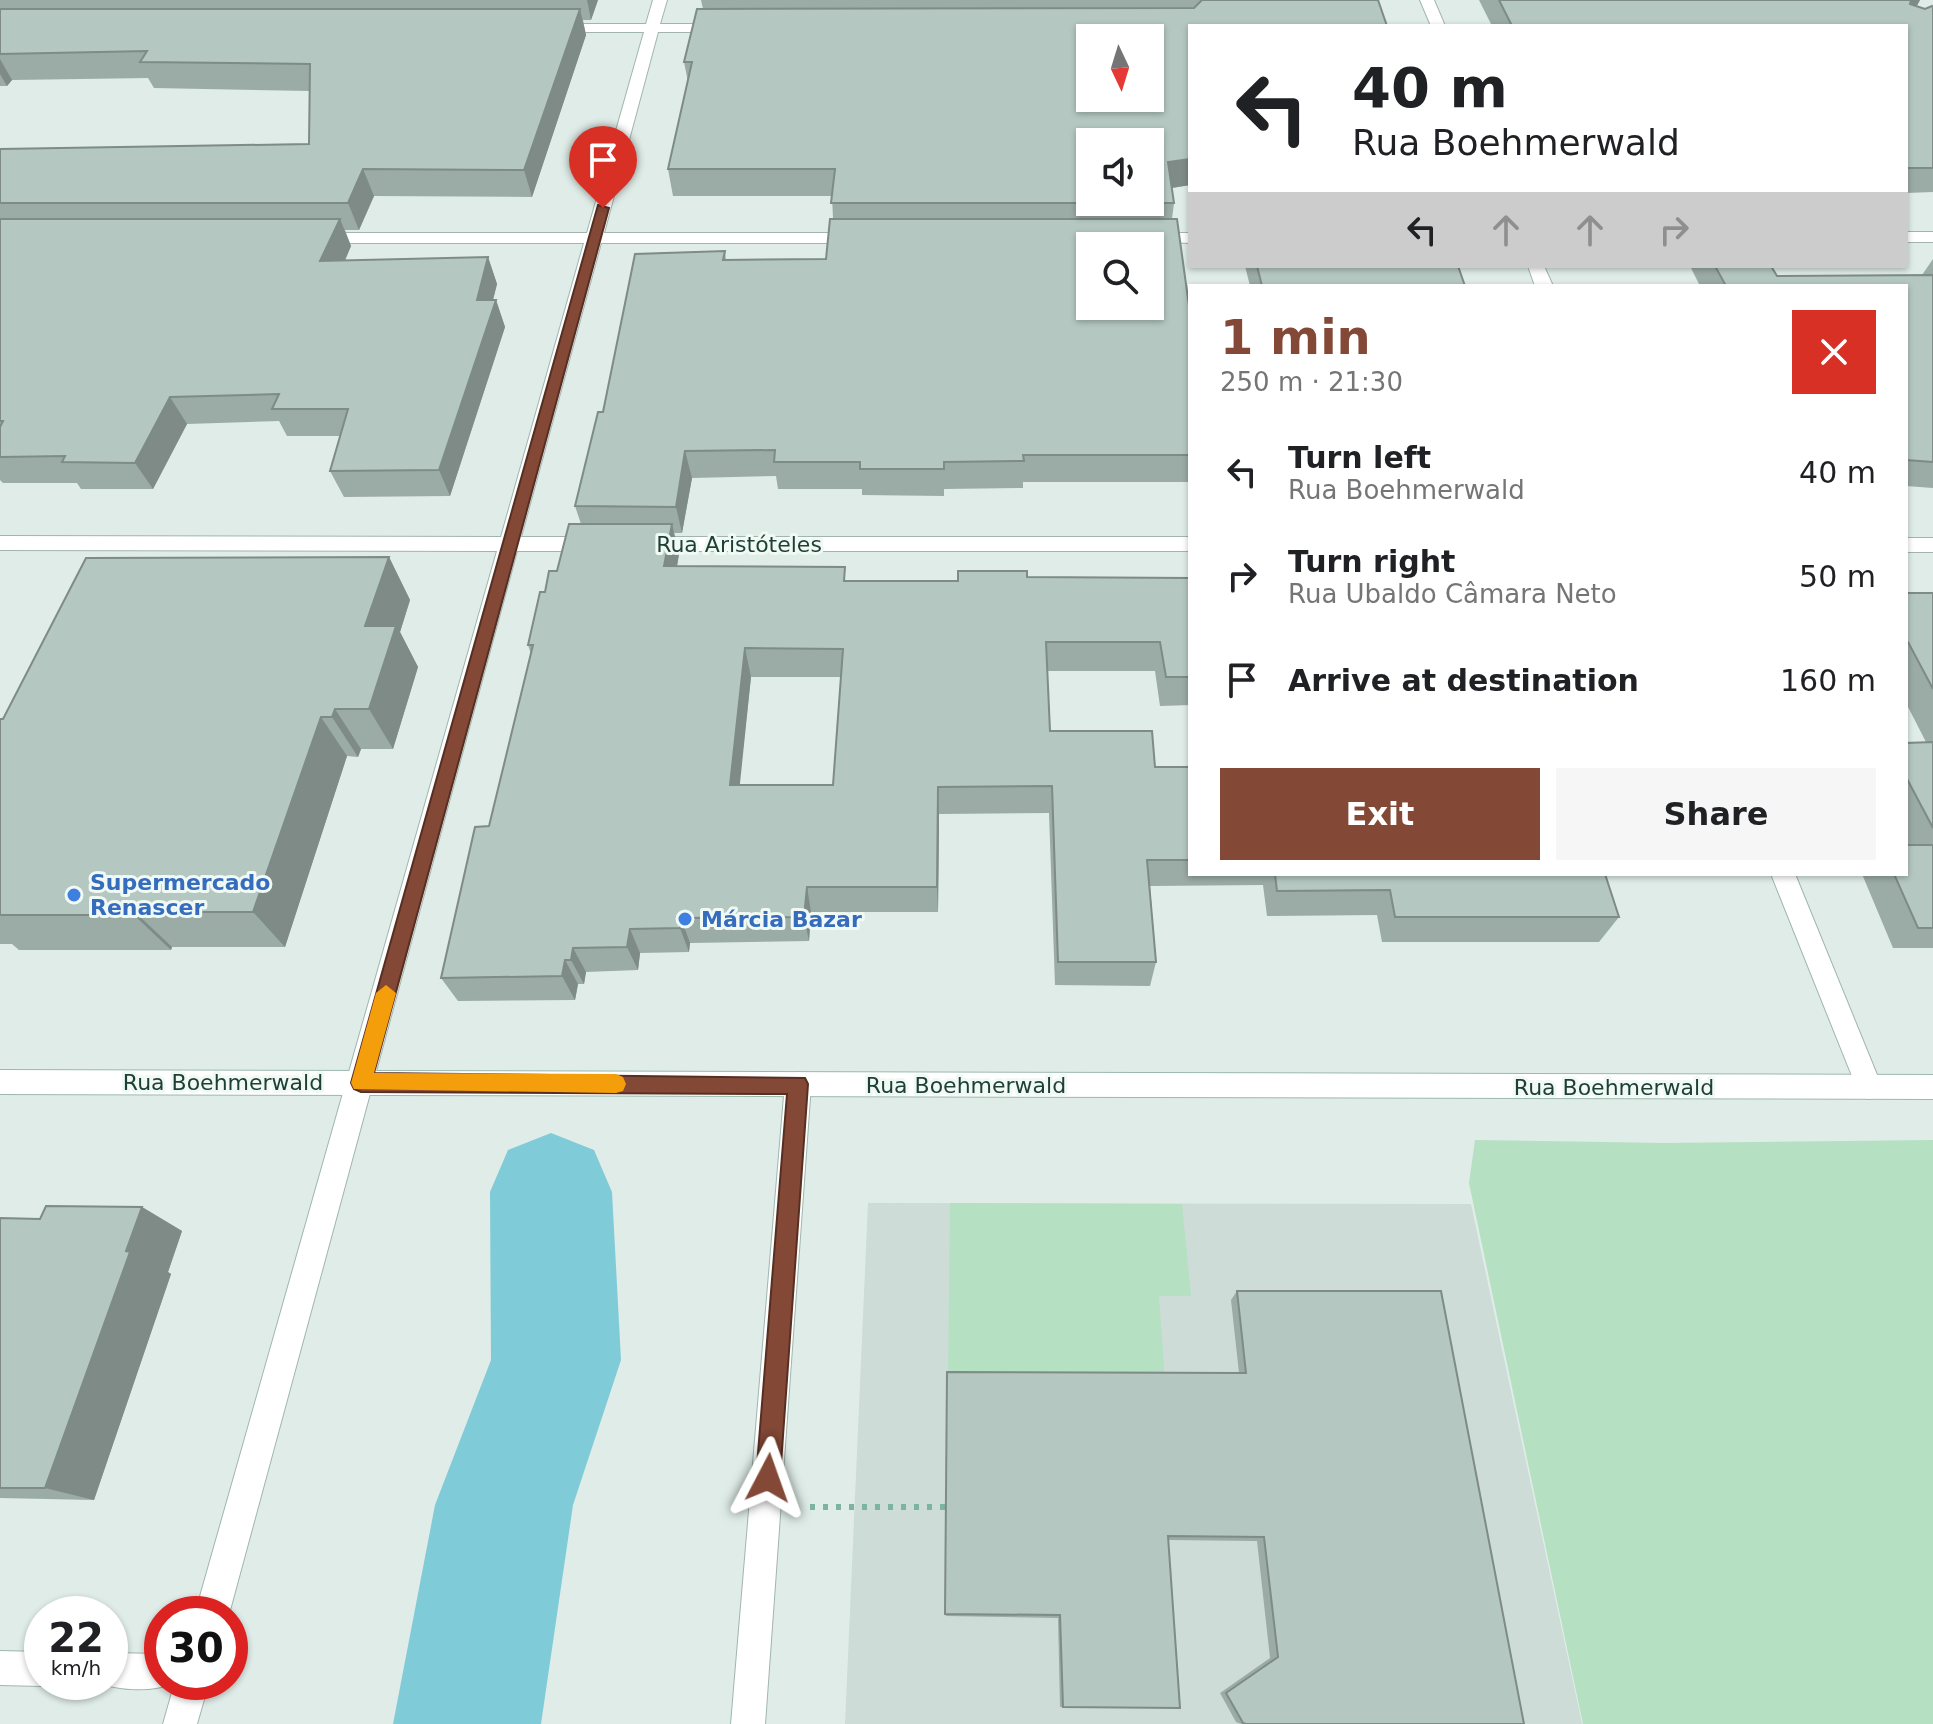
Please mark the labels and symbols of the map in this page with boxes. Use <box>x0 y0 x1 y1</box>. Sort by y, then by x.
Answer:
north arrow <box>1076 24 1164 112</box>
pin <box>569 126 637 208</box>
street label: Rua Aristóteles <box>656 532 822 557</box>
place label: Supermercado Renascer <box>90 870 270 920</box>
marker: Supermercado Renascer <box>65 886 83 904</box>
place label: Márcia Bazar <box>701 907 862 932</box>
marker: Márcia Bazar <box>676 910 694 928</box>
street label: Rua Boehmerwald <box>123 1070 323 1095</box>
street label: Rua Boehmerwald <box>866 1073 1066 1098</box>
street label: Rua Boehmerwald <box>1514 1075 1714 1100</box>
position arrow <box>726 1436 810 1520</box>
speed limit sign: 30 <box>144 1596 248 1700</box>

